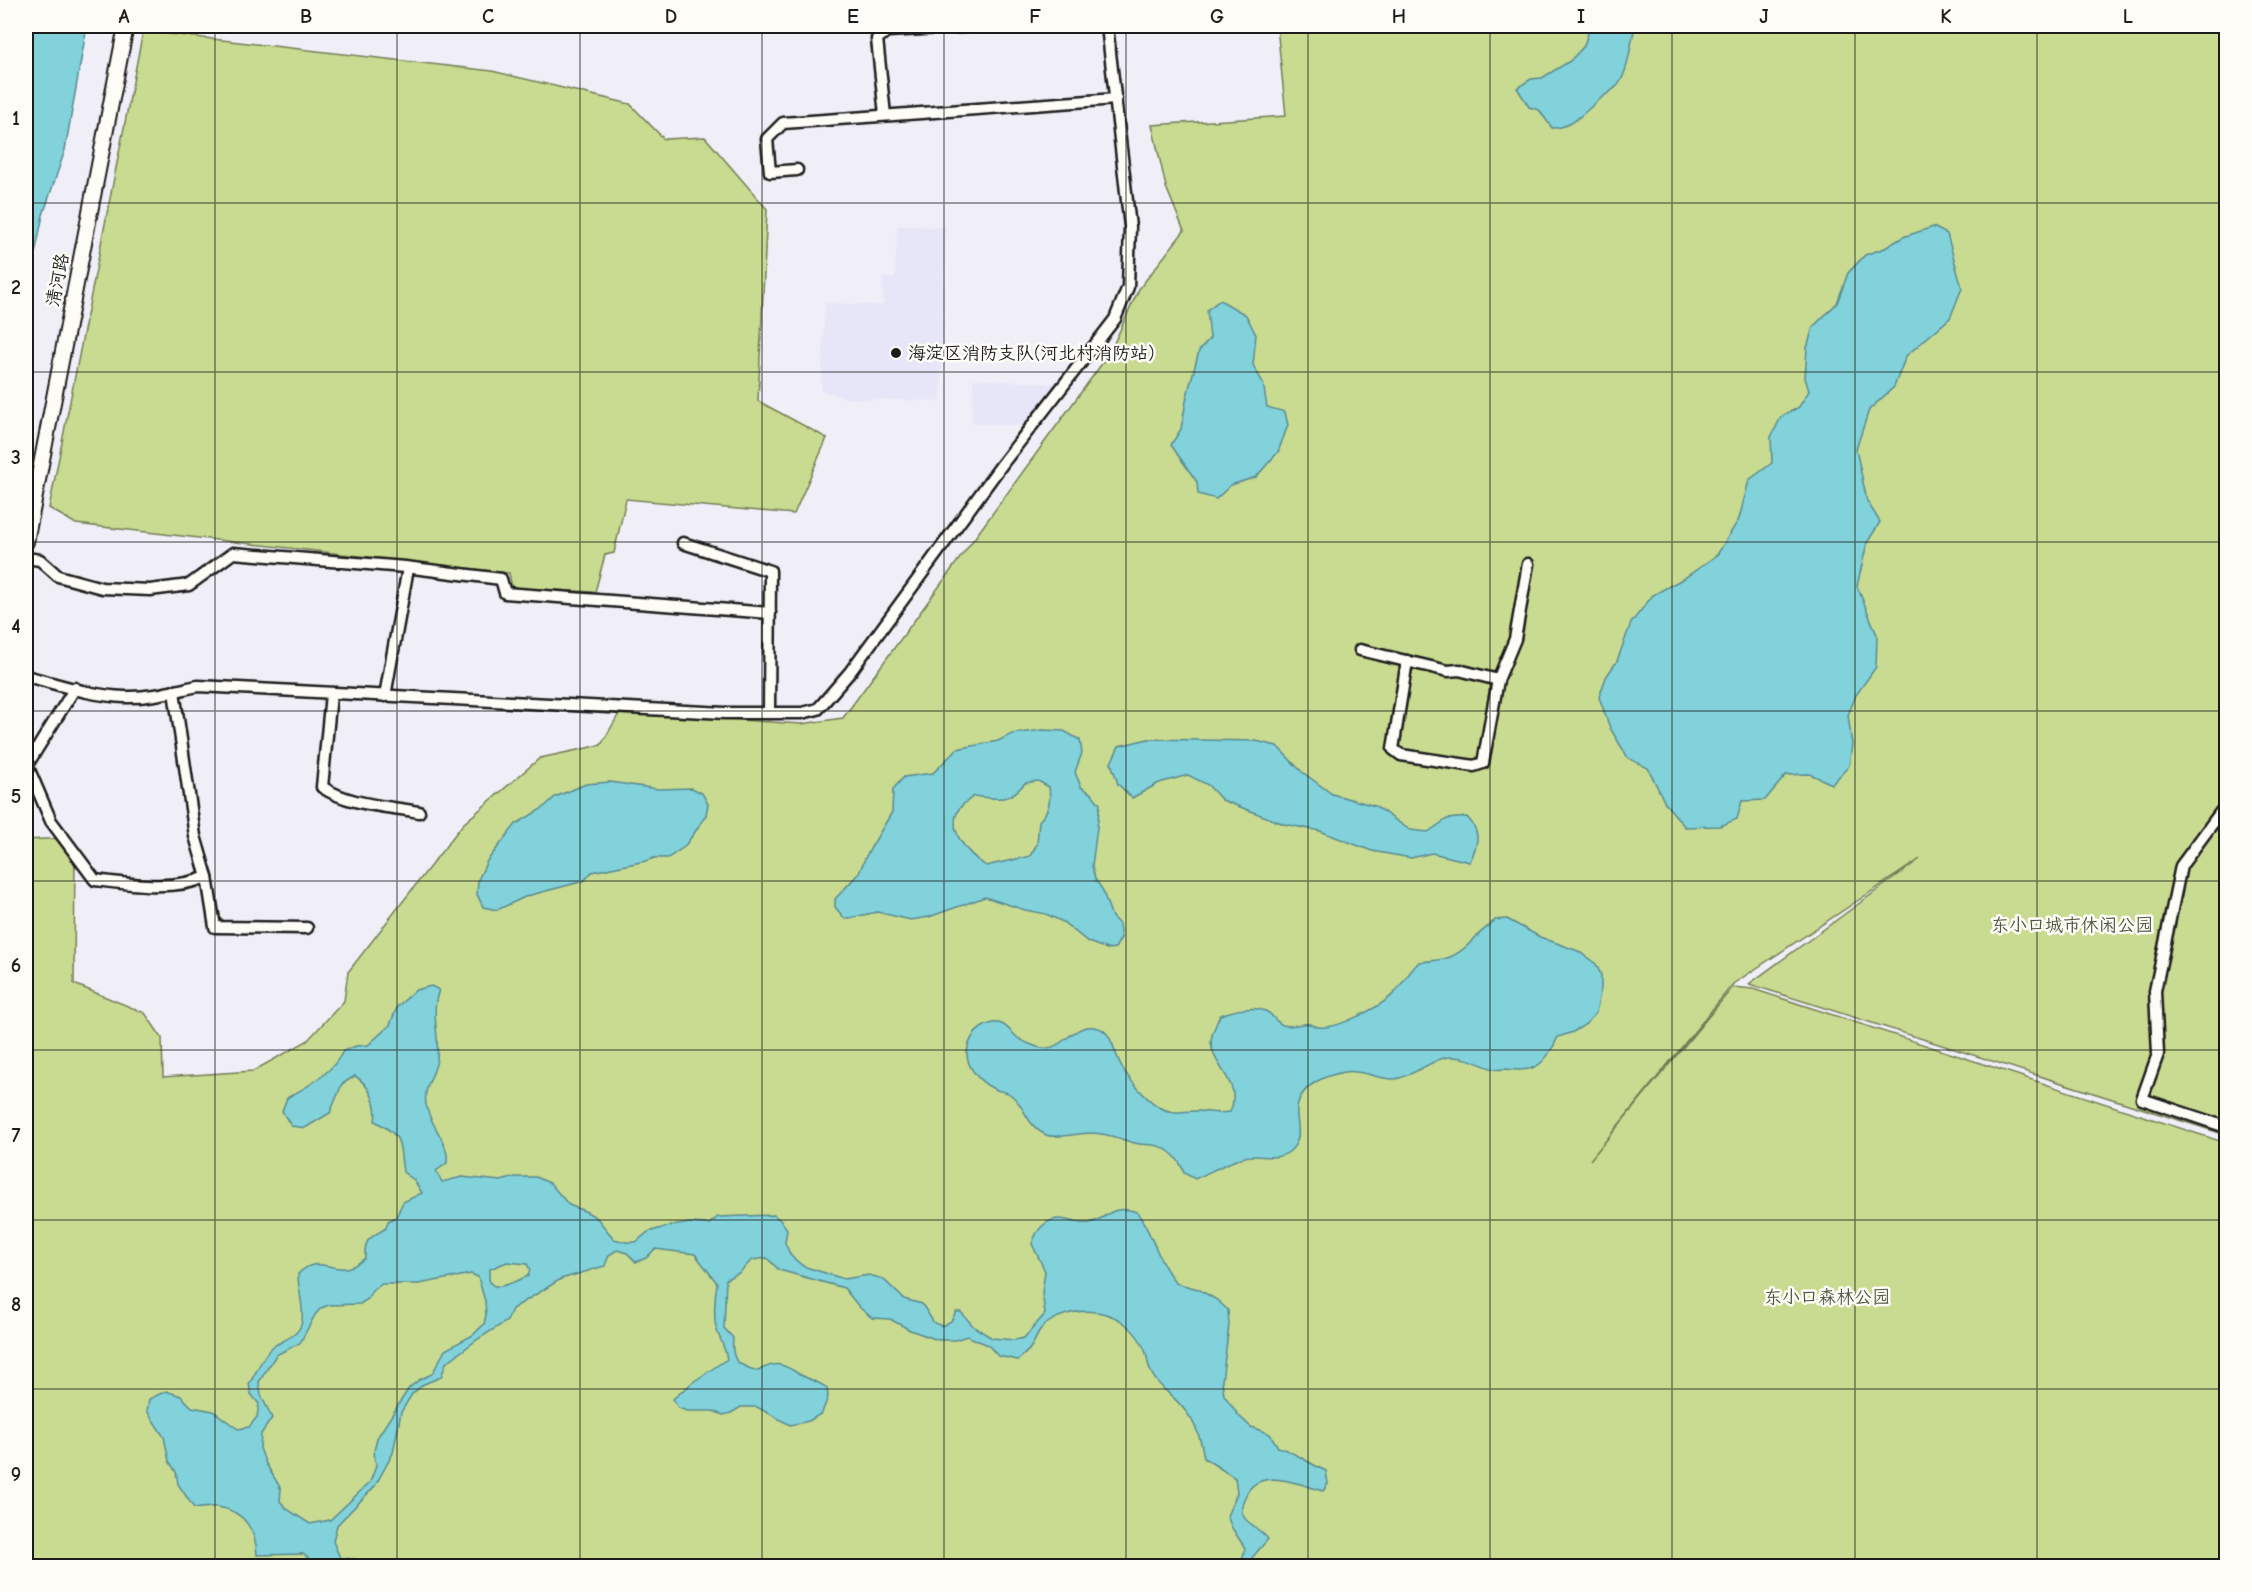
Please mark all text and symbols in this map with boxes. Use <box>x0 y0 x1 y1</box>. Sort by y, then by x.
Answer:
text: A <box>118 5 130 28</box>
text: B <box>300 5 312 28</box>
text: C <box>482 5 494 28</box>
text: D <box>665 5 677 28</box>
text: E <box>847 5 859 28</box>
text: F <box>1029 5 1041 28</box>
text: G <box>1210 5 1224 28</box>
text: H <box>1392 5 1406 28</box>
text: I <box>1577 5 1585 28</box>
text: J <box>1759 5 1769 28</box>
text: K <box>1940 5 1952 28</box>
text: L <box>2123 5 2133 28</box>
text: 1 <box>12 107 20 130</box>
street label: 清河路 <box>43 251 73 309</box>
text: 2 <box>11 276 21 299</box>
place label: 海淀区消防支队(河北村消防站) <box>908 343 1154 364</box>
marker: 海淀区消防支队(河北村消防站) <box>889 346 903 360</box>
text: 3 <box>11 446 21 469</box>
text: 4 <box>11 615 21 638</box>
text: 5 <box>11 785 21 808</box>
park label: 东小口城市休闲公园 <box>1991 915 2153 936</box>
text: 6 <box>11 954 21 977</box>
text: 7 <box>12 1124 21 1147</box>
park label: 东小口森林公园 <box>1764 1287 1890 1308</box>
text: 8 <box>11 1293 21 1316</box>
text: 9 <box>11 1463 21 1486</box>

